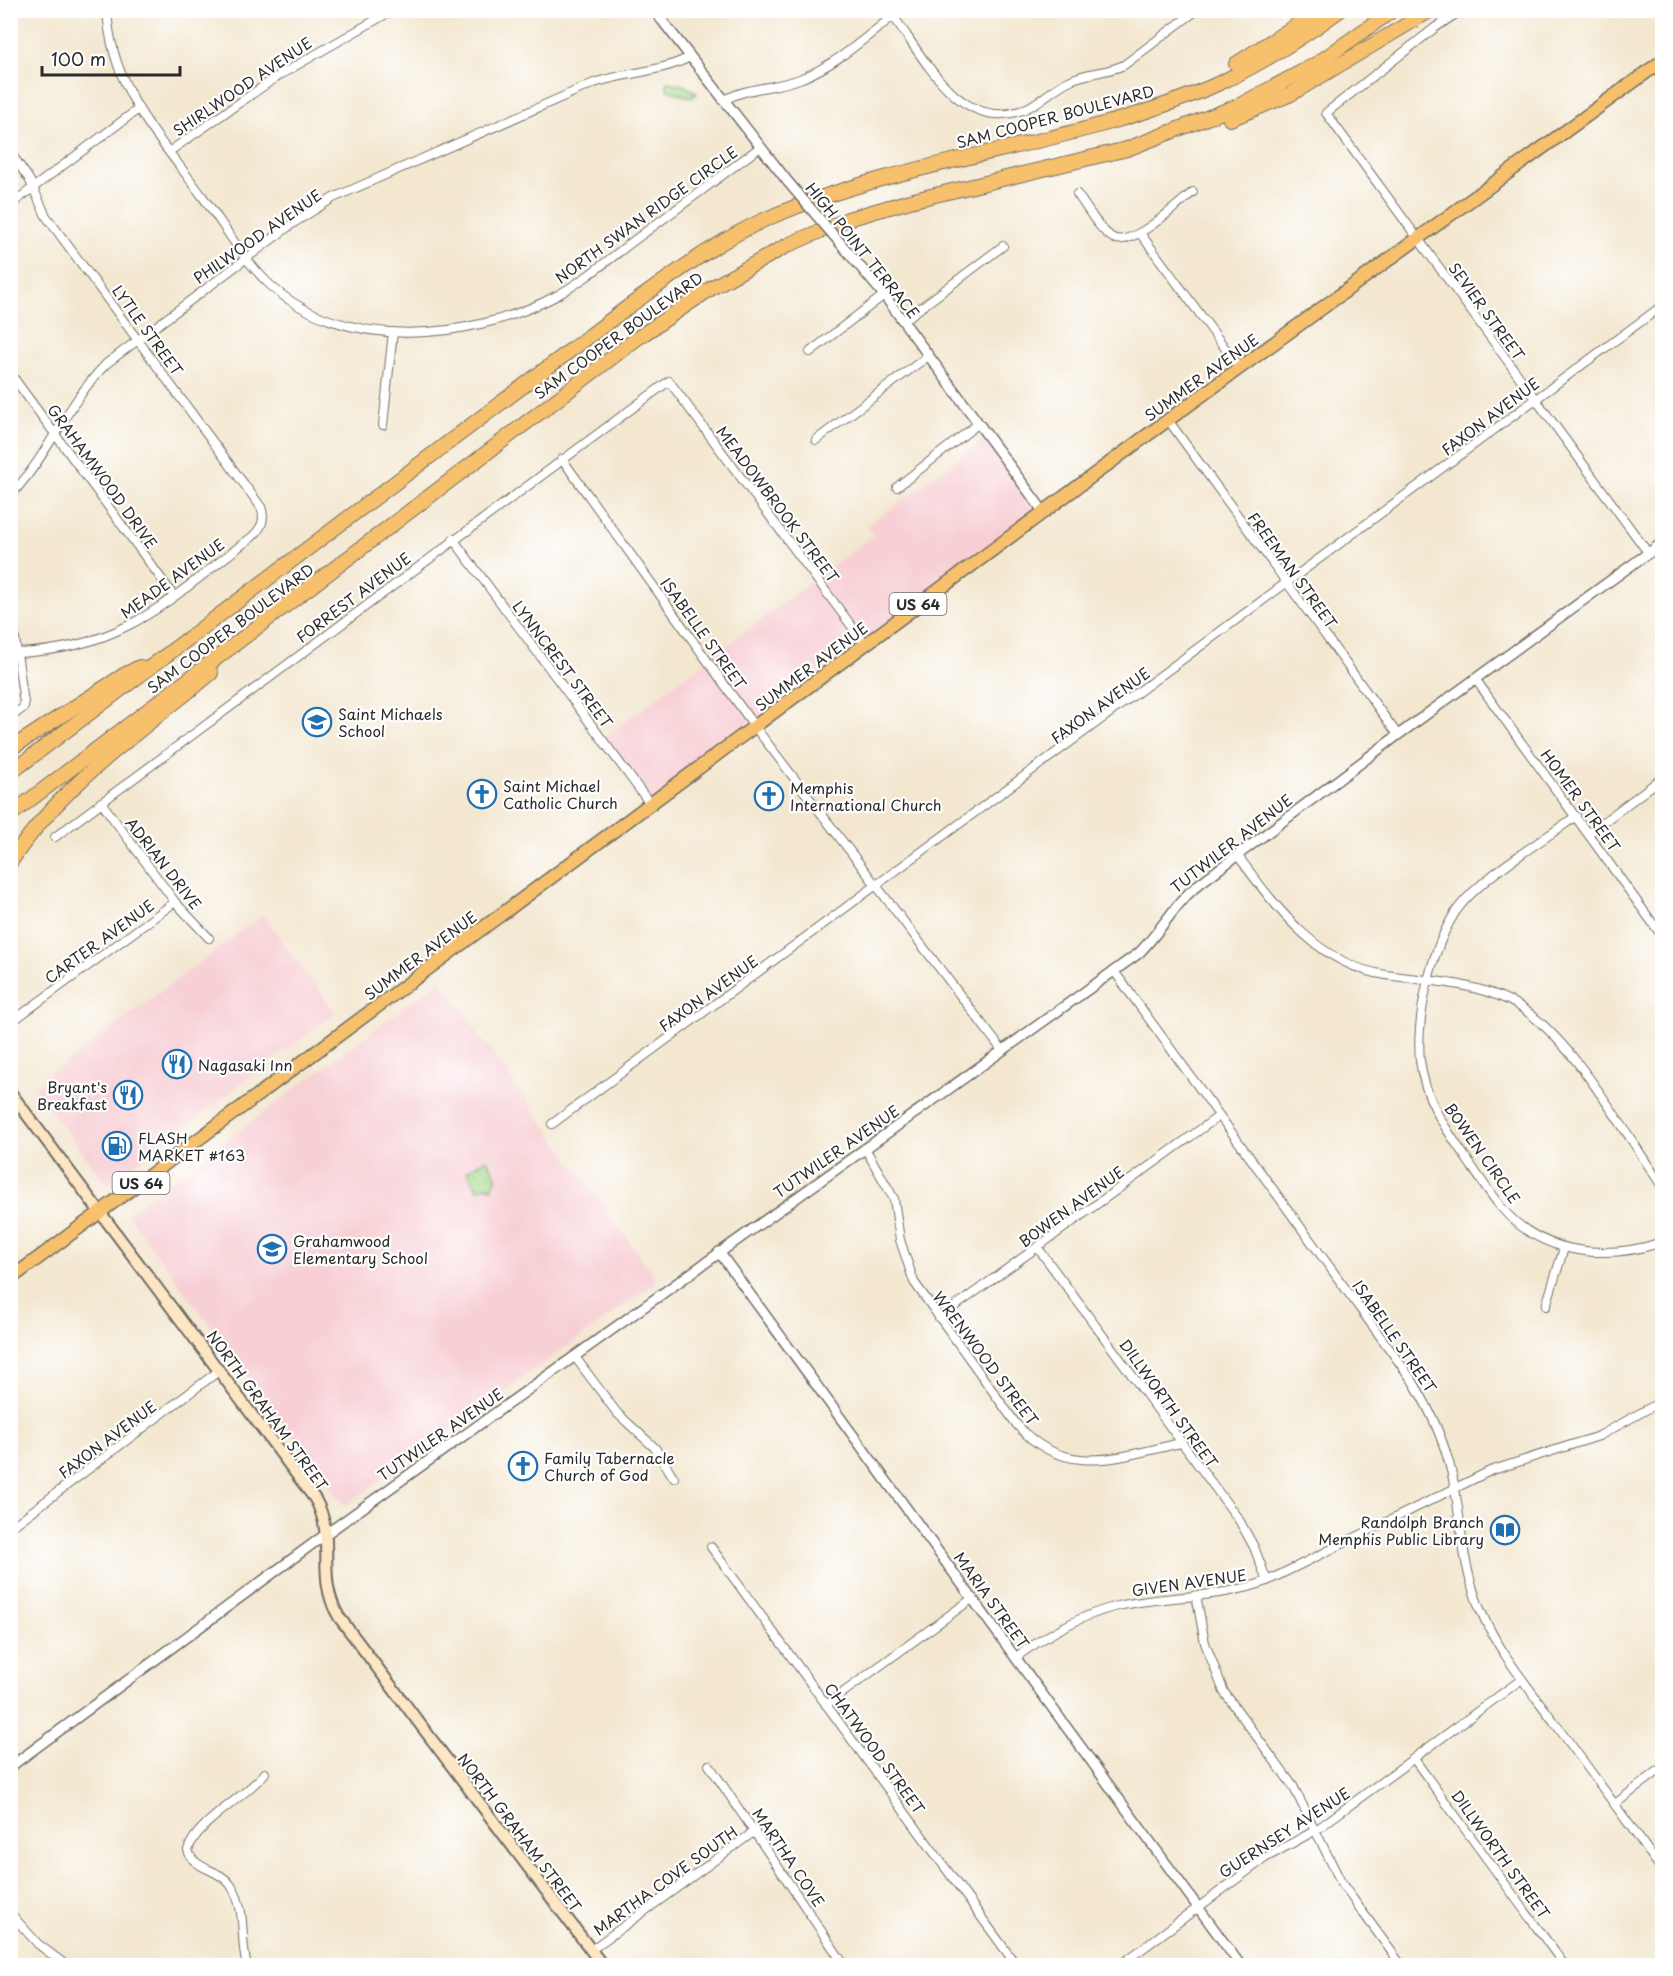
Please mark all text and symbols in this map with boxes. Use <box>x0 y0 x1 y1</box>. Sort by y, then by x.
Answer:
street label: SHIRLWOOD AVENUE <box>168 31 316 141</box>
scale bar <box>42 39 180 77</box>
text: 100 m <box>51 45 106 72</box>
street label: SAM COOPER BOULEVARD <box>953 78 1157 154</box>
street label: NORTH SWAN RIDGE CIRCLE <box>550 140 742 288</box>
street label: HIGH POINT TERRACE <box>801 177 925 323</box>
street label: PHILWOOD AVENUE <box>188 183 326 289</box>
street label: SEVIER STREET <box>1444 257 1531 365</box>
street label: SAM COOPER BOULEVARD <box>529 266 707 404</box>
street label: LYTLE STREET <box>107 280 189 381</box>
street label: SUMMER AVENUE <box>1139 328 1263 426</box>
street label: FAXON AVENUE <box>1436 371 1544 461</box>
street label: GRAHAMWOOD DRIVE <box>43 399 163 553</box>
street label: MEADOWBROOK STREET <box>711 421 845 588</box>
street label: FREEMAN STREET <box>1243 507 1344 634</box>
street label: MEADE AVENUE <box>115 532 229 624</box>
street label: FORREST AVENUE <box>291 546 415 648</box>
street label: SAM COOPER BOULEVARD <box>142 557 318 699</box>
street label: ISABELLE STREET <box>656 572 753 694</box>
road number: US 64 <box>890 593 946 615</box>
street label: LYNNCREST STREET <box>507 596 619 733</box>
street label: SUMMER AVENUE <box>750 616 872 716</box>
street label: FAXON AVENUE <box>1046 661 1154 749</box>
place label: Saint Michaels School <box>338 702 443 742</box>
school or university icon: Saint Michaels School <box>301 706 333 738</box>
street label: HOMER STREET <box>1536 744 1627 857</box>
place label: Saint Michael Catholic Church <box>503 774 618 814</box>
place label: Memphis International Church <box>790 776 942 816</box>
church icon: Saint Michael Catholic Church <box>466 778 498 810</box>
church icon: Memphis International Church <box>753 780 785 812</box>
street label: TUTWILER AVENUE <box>1165 788 1297 898</box>
street label: ADRIAN DRIVE <box>121 812 207 914</box>
street label: CARTER AVENUE <box>39 893 159 989</box>
street label: SUMMER AVENUE <box>359 905 481 1005</box>
street label: FAXON AVENUE <box>654 949 762 1037</box>
restaurant icon: Nagasaki Inn <box>161 1048 193 1080</box>
place label: Nagasaki Inn <box>198 1053 293 1076</box>
place label: Bryant's Breakfast <box>37 1075 107 1115</box>
restaurant icon: Bryant's Breakfast <box>112 1079 144 1111</box>
street label: BOWEN CIRCLE <box>1440 1098 1526 1208</box>
street label: TUTWILER AVENUE <box>768 1099 904 1203</box>
place label: FLASH MARKET #163 <box>138 1126 245 1166</box>
fuel station icon: FLASH MARKET #163 <box>101 1130 133 1162</box>
street label: BOWEN AVENUE <box>1014 1160 1128 1252</box>
road number: US 64 <box>112 1172 170 1194</box>
place label: Grahamwood Elementary School <box>293 1229 428 1269</box>
school or university icon: Grahamwood Elementary School <box>256 1233 288 1265</box>
street label: ISABELLE STREET <box>1347 1275 1443 1398</box>
street label: WRENWOOD STREET <box>928 1286 1045 1431</box>
street label: NORTH GRAHAM STREET <box>202 1325 335 1496</box>
street label: DILLWORTH STREET <box>1114 1334 1224 1473</box>
street label: TUTWILER AVENUE <box>372 1382 508 1486</box>
street label: FAXON AVENUE <box>53 1394 161 1484</box>
place label: Family Tabernacle Church of God <box>544 1446 675 1486</box>
church icon: Family Tabernacle Church of God <box>507 1450 539 1482</box>
place label: Randolph Branch Memphis Public Library <box>1318 1510 1484 1550</box>
library icon: Randolph Branch Memphis Public Library <box>1489 1514 1521 1546</box>
street label: MARIA STREET <box>949 1547 1036 1654</box>
street label: GIVEN AVENUE <box>1130 1563 1248 1601</box>
street label: CHATWOOD STREET <box>819 1678 931 1819</box>
street label: NORTH GRAHAM STREET <box>453 1748 588 1917</box>
street label: GUERNSEY AVENUE <box>1214 1781 1354 1883</box>
street label: DILLWORTH STREET <box>1446 1785 1556 1924</box>
street label: MARTHA COVE <box>747 1803 831 1911</box>
street label: MARTHA COVE SOUTH <box>588 1820 742 1940</box>

